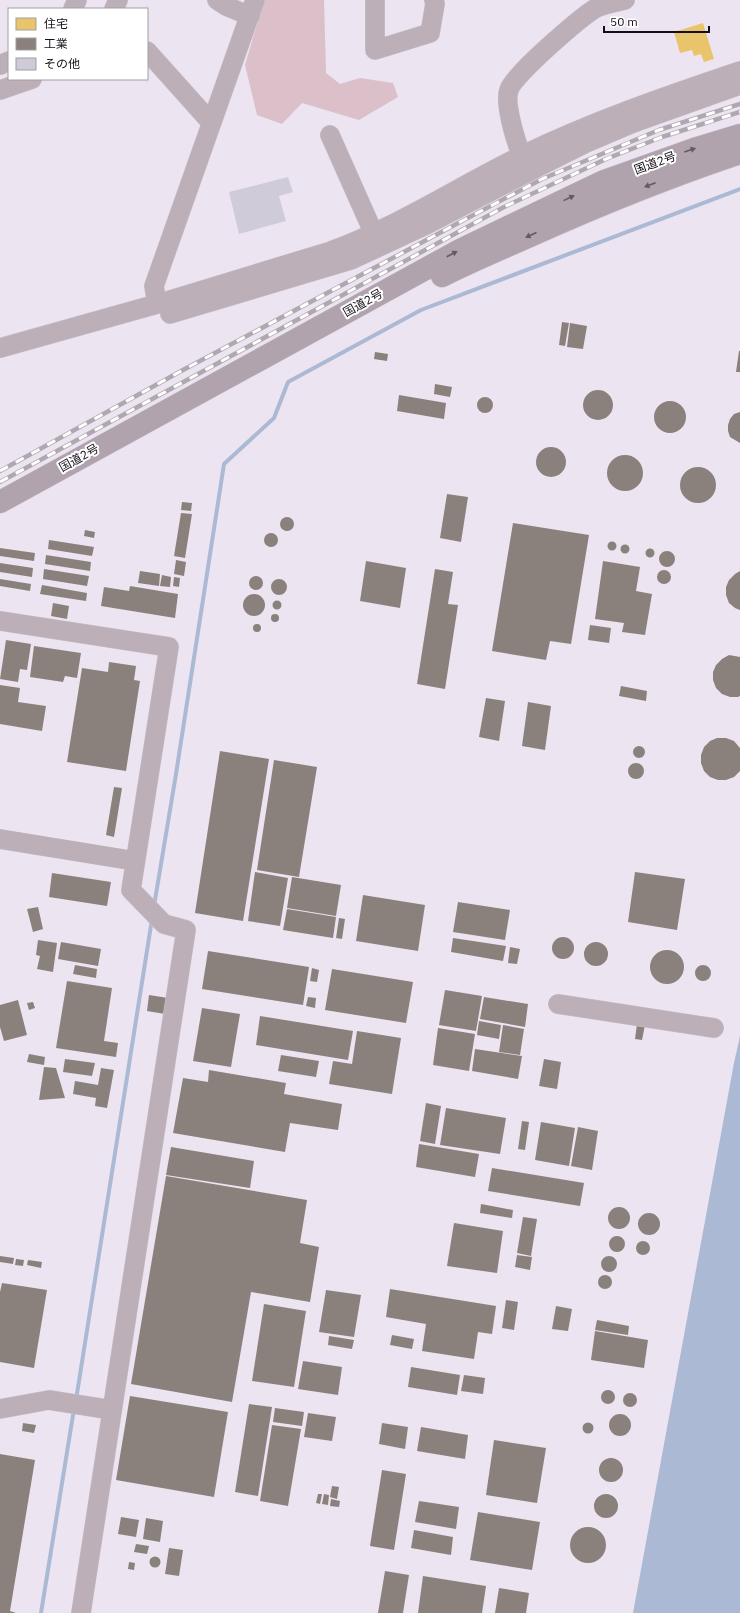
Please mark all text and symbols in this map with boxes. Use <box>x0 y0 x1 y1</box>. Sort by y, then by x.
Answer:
legend <box>8 8 148 80</box>
scale bar <box>604 8 709 34</box>
text: 50 m <box>610 14 638 29</box>
text: 住宅 <box>44 16 68 31</box>
text: 工業 <box>44 36 68 51</box>
text: その他 <box>44 56 80 71</box>
one-way arrow <box>684 147 696 153</box>
street label: 国道2号 <box>632 148 678 177</box>
one-way arrow <box>644 183 656 189</box>
one-way arrow <box>563 195 575 201</box>
one-way arrow <box>524 233 536 239</box>
one-way arrow <box>446 251 458 258</box>
street label: 国道2号 <box>340 286 385 320</box>
street label: 国道2号 <box>56 441 101 475</box>

